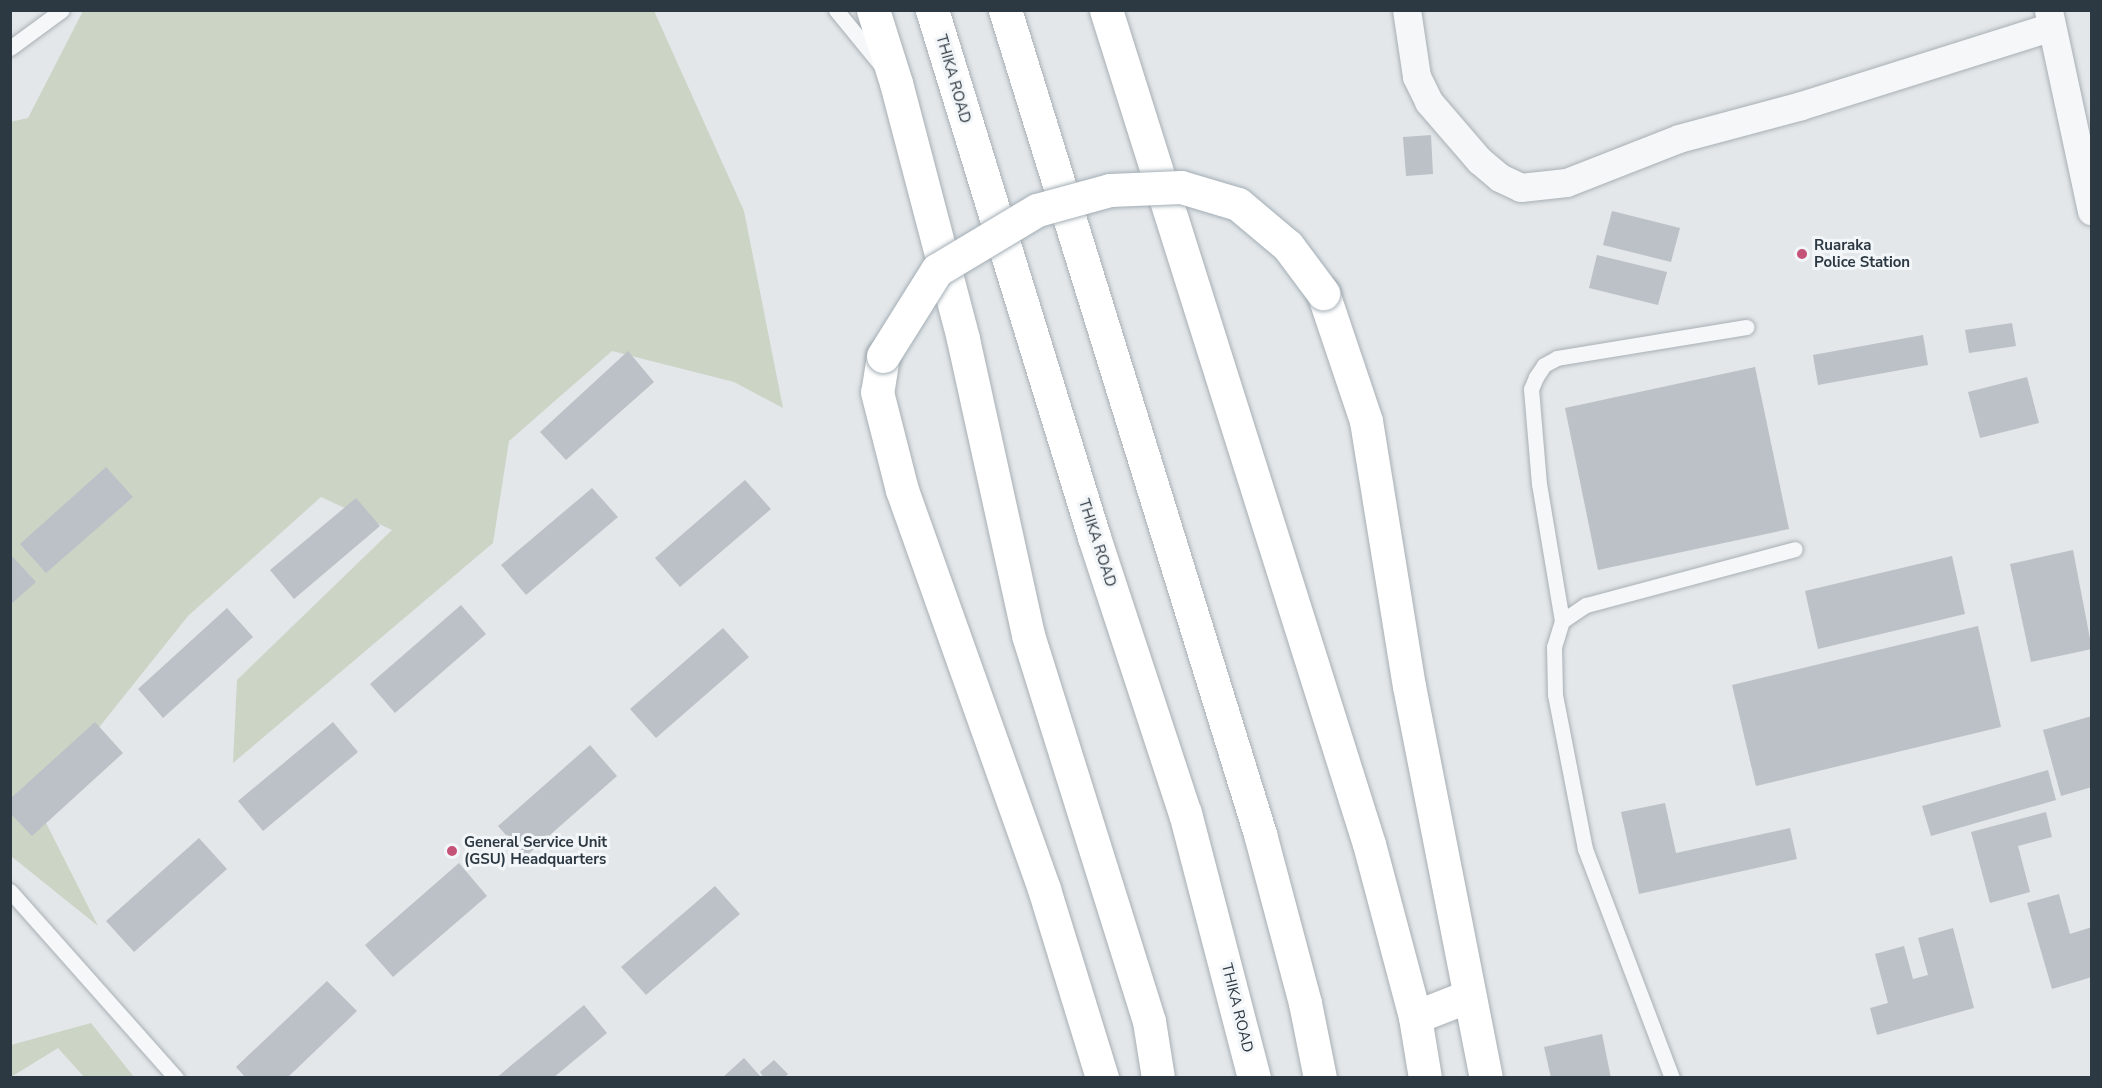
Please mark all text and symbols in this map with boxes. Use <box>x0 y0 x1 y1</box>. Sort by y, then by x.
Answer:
street label: THIKA ROAD <box>932 33 974 125</box>
place label: Ruaraka Police Station <box>1814 236 1910 271</box>
marker: Ruaraka Police Station <box>1795 247 1809 261</box>
street label: THIKA ROAD <box>1074 497 1120 589</box>
place label: General Service Unit (GSU) Headquarters <box>464 833 607 868</box>
marker: General Service Unit (GSU) Headquarters <box>445 844 459 858</box>
street label: THIKA ROAD <box>1217 961 1257 1055</box>

